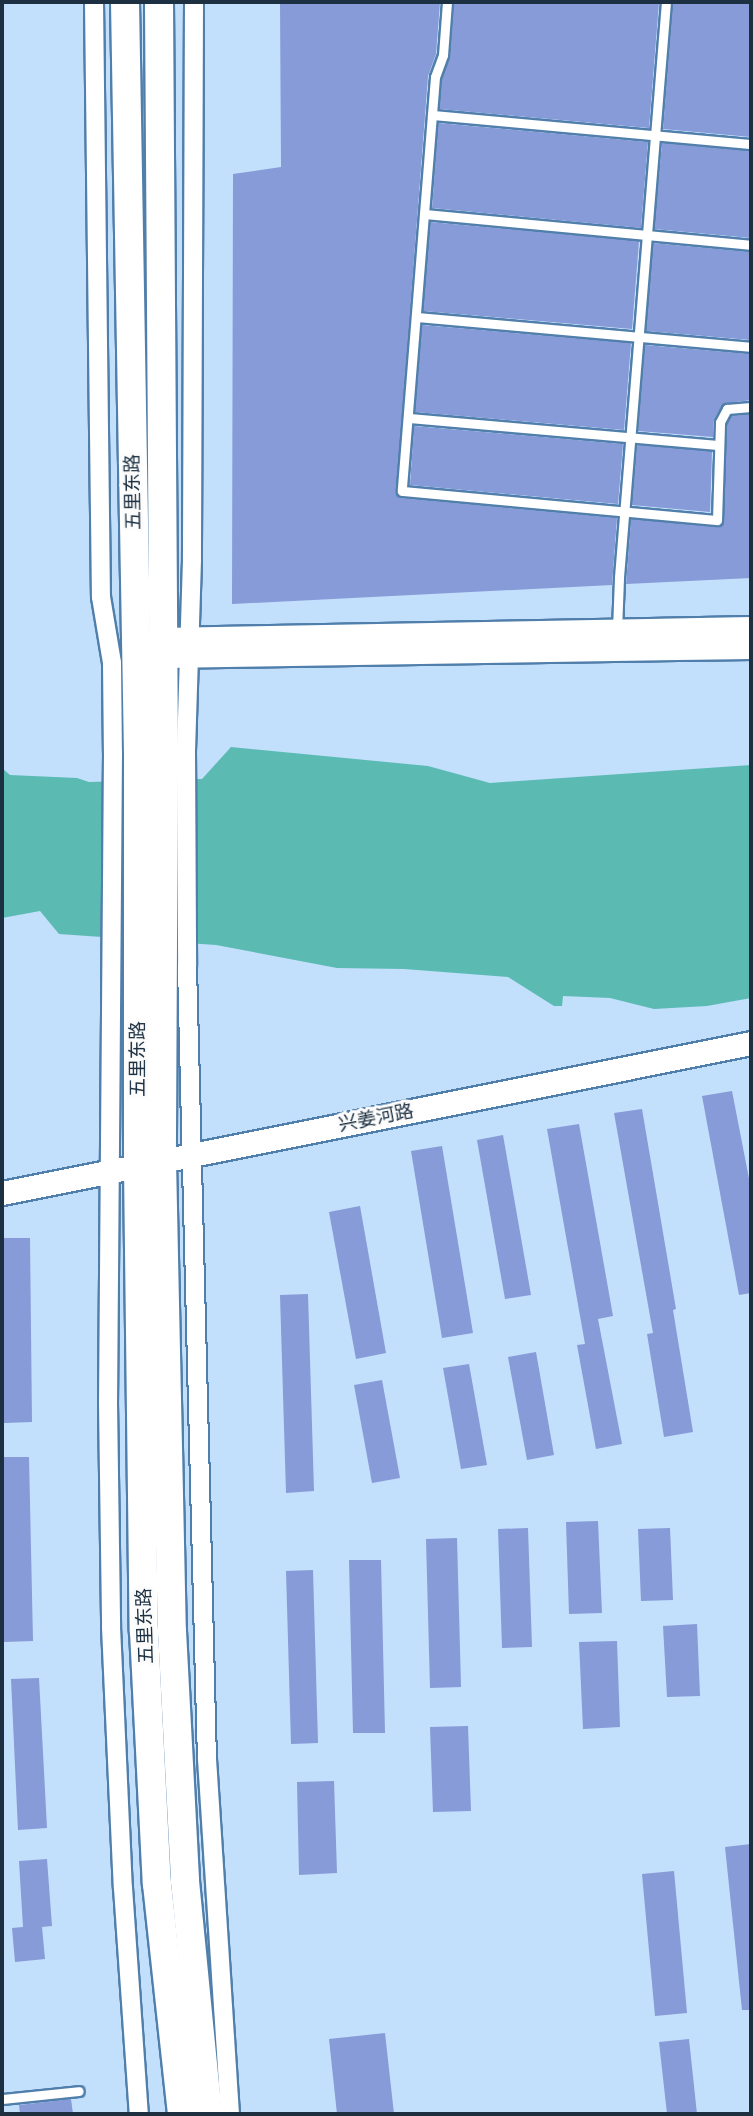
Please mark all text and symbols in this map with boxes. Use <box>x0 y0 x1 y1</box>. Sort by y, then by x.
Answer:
street label: 五里东路 <box>121 454 145 530</box>
street label: 五里东路 <box>127 1021 149 1097</box>
street label: 兴姜河路 <box>337 1100 415 1136</box>
street label: 五里东路 <box>132 1588 158 1664</box>

